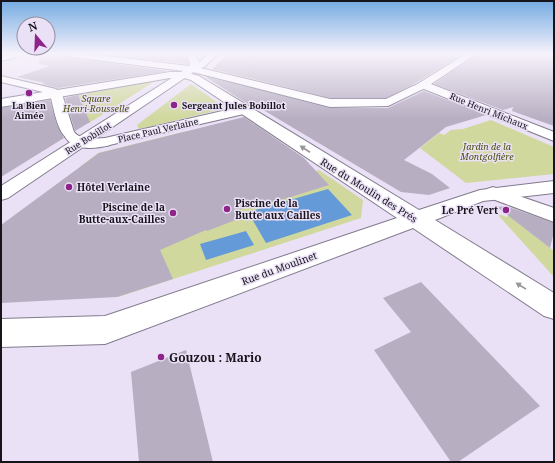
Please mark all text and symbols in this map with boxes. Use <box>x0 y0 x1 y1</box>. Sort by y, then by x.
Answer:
north arrow <box>16 16 56 56</box>
text: N <box>26 17 39 35</box>
marker: La Bien Aimée <box>24 88 34 98</box>
street label: Rue Henri Michaux <box>448 89 531 133</box>
park label: Square Henri-Rousselle <box>62 92 130 115</box>
place label: La Bien Aimée <box>12 99 46 122</box>
place label: Sergeant Jules Bobillot <box>182 99 286 112</box>
marker: Sergeant Jules Bobillot <box>169 100 179 110</box>
street label: Place Paul Verlaine <box>117 114 200 146</box>
street label: Rue Bobillot <box>62 119 114 157</box>
park label: Jardin de la Montgolfière <box>459 140 514 163</box>
one-way arrow <box>300 145 310 153</box>
street label: Rue du Moulin des Prés <box>318 154 421 226</box>
place label: Hôtel Verlaine <box>77 180 150 194</box>
marker: Hôtel Verlaine <box>64 182 74 192</box>
place label: Piscine de la Butte aux Cailles <box>235 196 321 222</box>
place label: Piscine de la Butte-aux-Cailles <box>79 200 165 226</box>
place label: Le Pré Vert <box>442 203 498 217</box>
marker: Piscine de la Butte aux Cailles <box>222 204 232 214</box>
marker: Le Pré Vert <box>501 205 511 215</box>
marker: Piscine de la Butte-aux-Cailles <box>168 208 178 218</box>
street label: Rue du Moulinet <box>239 248 319 288</box>
one-way arrow <box>516 282 526 290</box>
place label: Gouzou : Mario <box>169 349 262 366</box>
marker: Gouzou : Mario <box>156 352 166 362</box>

